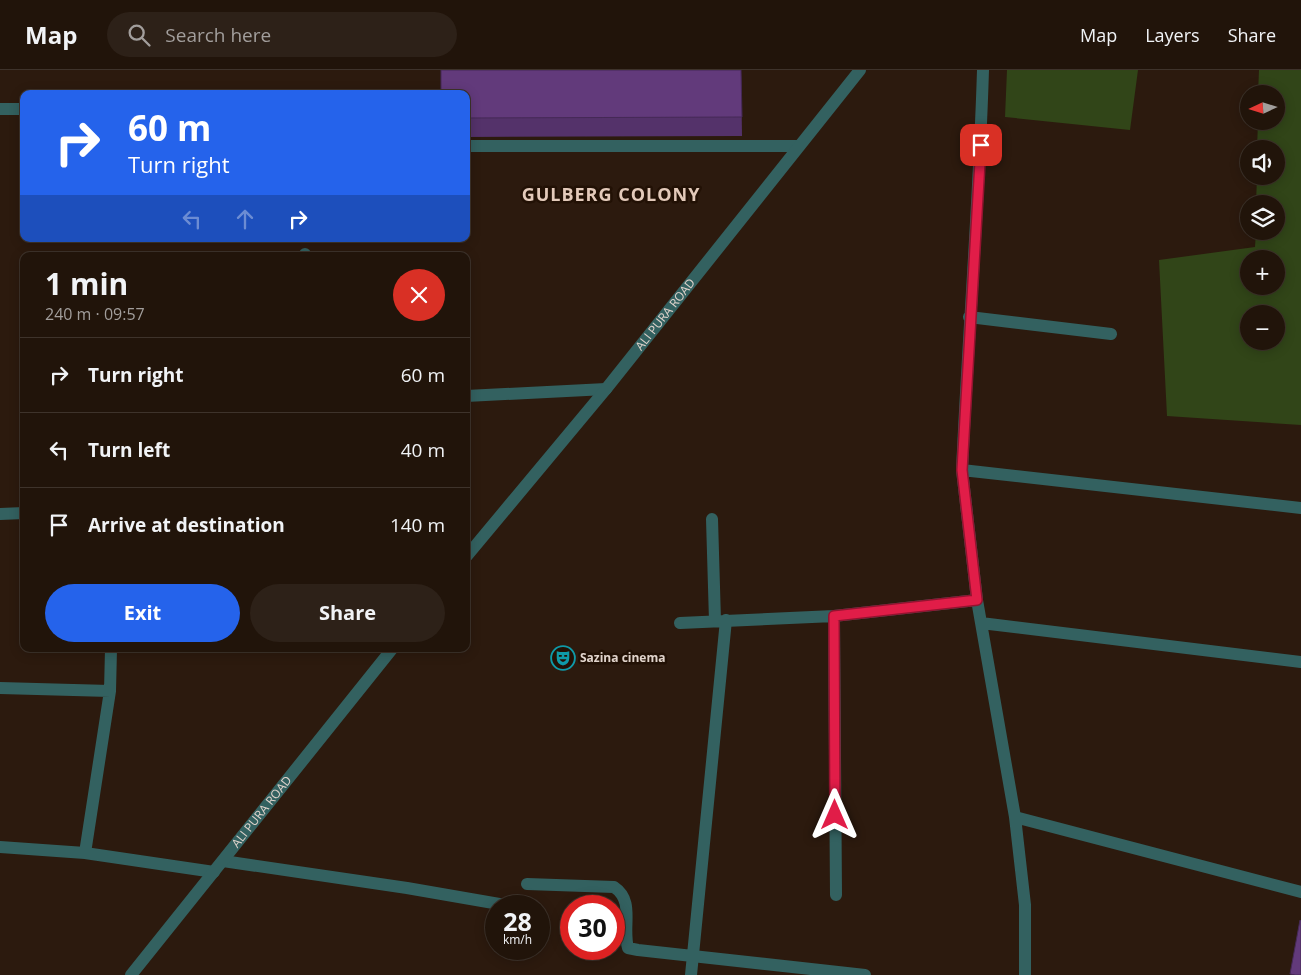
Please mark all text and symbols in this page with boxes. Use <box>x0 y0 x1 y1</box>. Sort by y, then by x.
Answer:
search box <box>107 12 457 57</box>
text: Map <box>25 18 77 51</box>
icon: search <box>125 21 153 49</box>
text: Search here <box>165 22 271 48</box>
text: Map <box>1080 23 1117 47</box>
text: Layers <box>1145 23 1200 47</box>
text: Share <box>1228 23 1276 47</box>
north arrow <box>1240 85 1285 130</box>
map controls <box>1240 85 1285 350</box>
text: 60 m <box>128 104 211 151</box>
icon: right <box>45 110 110 175</box>
pin <box>960 124 1002 166</box>
icon: arrive <box>967 131 995 159</box>
button: sound <box>1240 140 1285 185</box>
text: Turn right <box>128 149 230 179</box>
district label: GULBERG COLONY <box>522 182 700 206</box>
button: layers <box>1240 195 1285 240</box>
icon: left <box>178 205 206 233</box>
icon: ahead <box>231 205 259 233</box>
icon: right <box>284 205 312 233</box>
button: + <box>1240 250 1285 295</box>
text: 1 min <box>45 263 128 304</box>
button: close <box>393 269 445 321</box>
street label: ALI PURA ROAD <box>631 275 699 354</box>
text: 240 m · 09:57 <box>45 303 145 325</box>
button: − <box>1240 305 1285 350</box>
icon: right <box>45 361 73 389</box>
text: Turn right <box>88 362 183 388</box>
text: 60 m <box>401 362 445 388</box>
icon: left <box>45 436 73 464</box>
text: Turn left <box>88 437 170 463</box>
text: 40 m <box>401 437 445 463</box>
icon: arrive <box>45 511 73 539</box>
text: Arrive at destination <box>88 512 285 538</box>
text: 140 m <box>390 512 445 538</box>
button: Exit <box>45 584 240 642</box>
button: Share <box>250 584 445 642</box>
theatre icon: Sazina cinema <box>550 645 576 671</box>
place label: Sazina cinema <box>580 649 665 666</box>
street label: ALI PURA ROAD <box>227 772 295 851</box>
position arrow <box>808 788 860 840</box>
speed limit sign: 30 <box>560 895 625 960</box>
text: 28 <box>503 904 532 938</box>
text: km/h <box>503 931 532 948</box>

